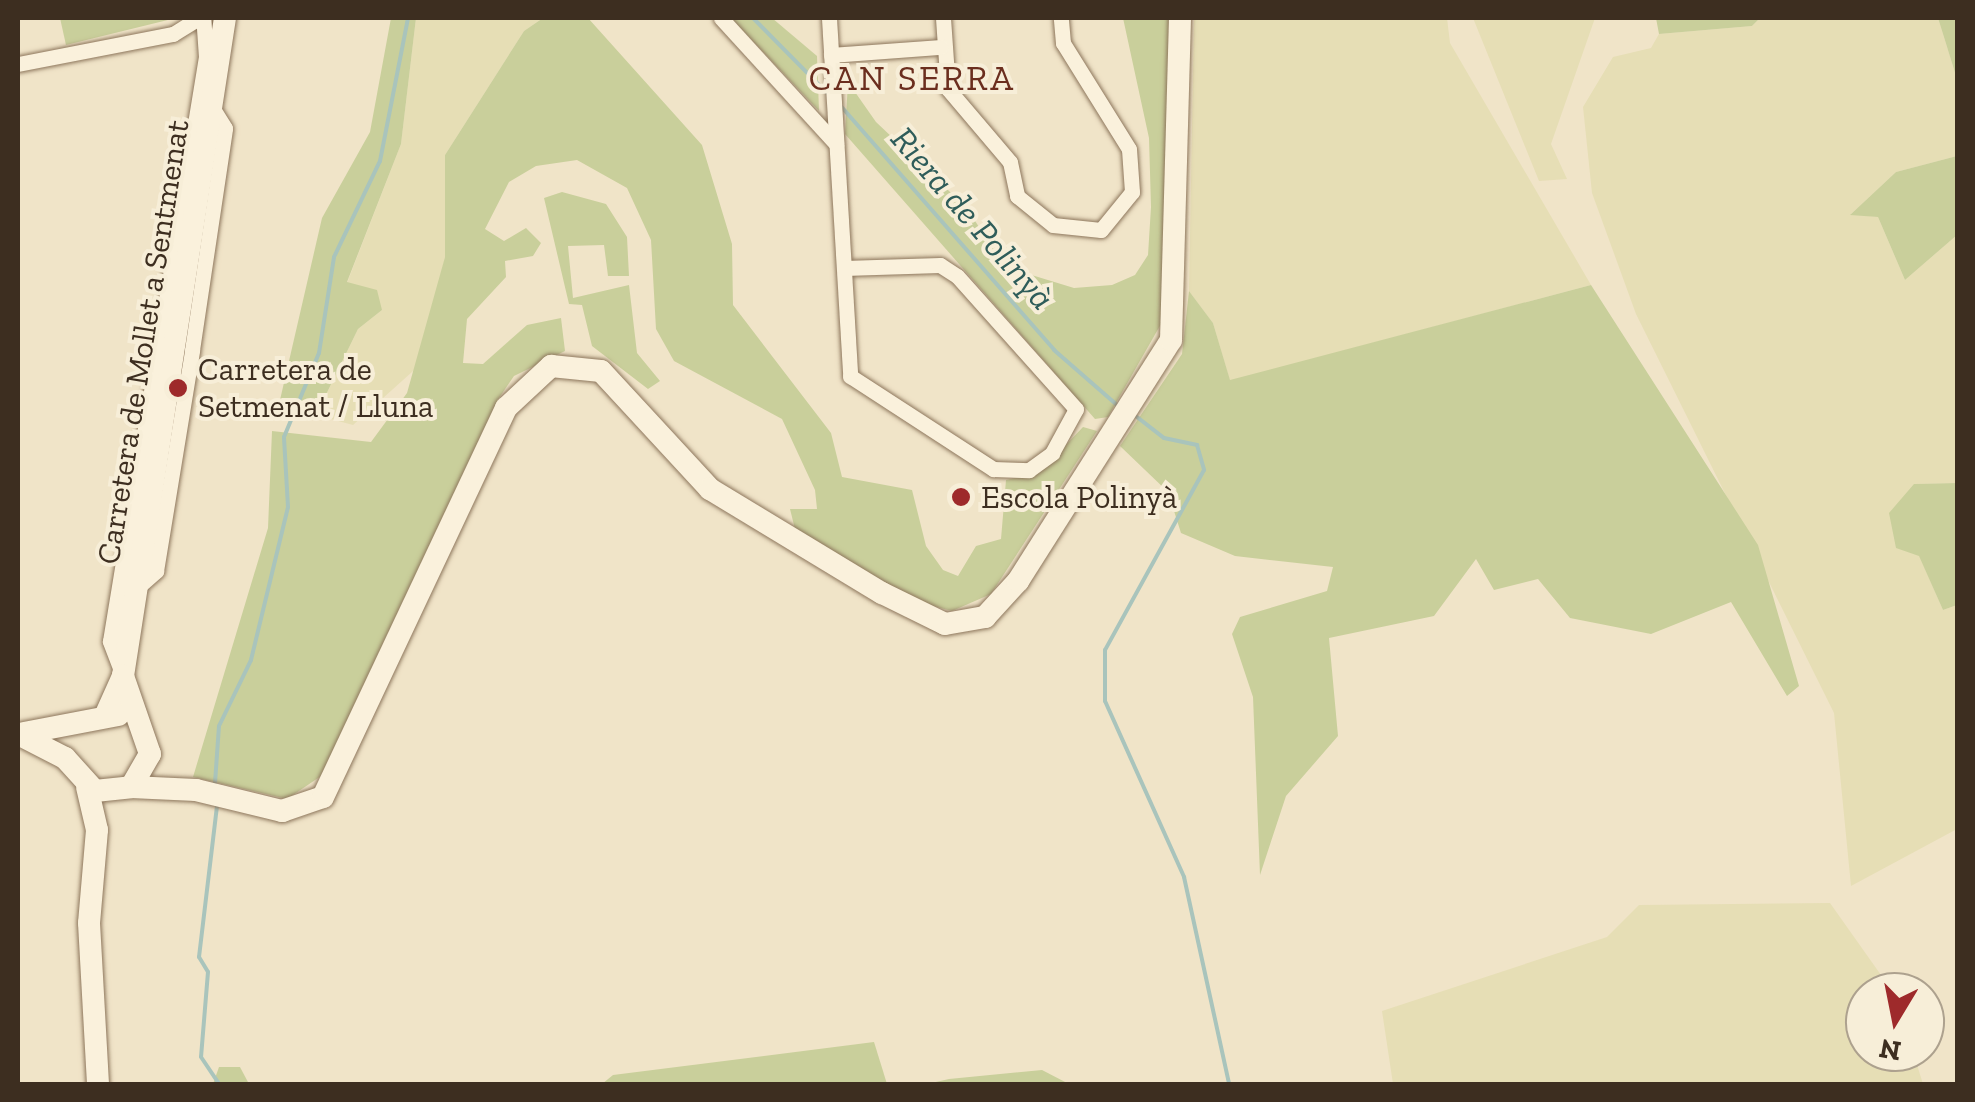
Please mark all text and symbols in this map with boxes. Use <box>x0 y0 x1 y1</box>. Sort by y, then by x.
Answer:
district label: CAN SERRA <box>809 57 1015 99</box>
street label: Carretera de Mollet a Sentmenat <box>89 117 197 567</box>
water label: Riera de Polinyà <box>882 118 1064 318</box>
place label: Carretera de Setmenat / Lluna <box>198 351 433 426</box>
marker: Carretera de Setmenat / Lluna <box>167 377 189 399</box>
place label: Escola Polinyà <box>981 478 1177 516</box>
marker: Escola Polinyà <box>950 486 972 508</box>
north arrow <box>1845 972 1945 1072</box>
text: N <box>1877 1032 1903 1068</box>

